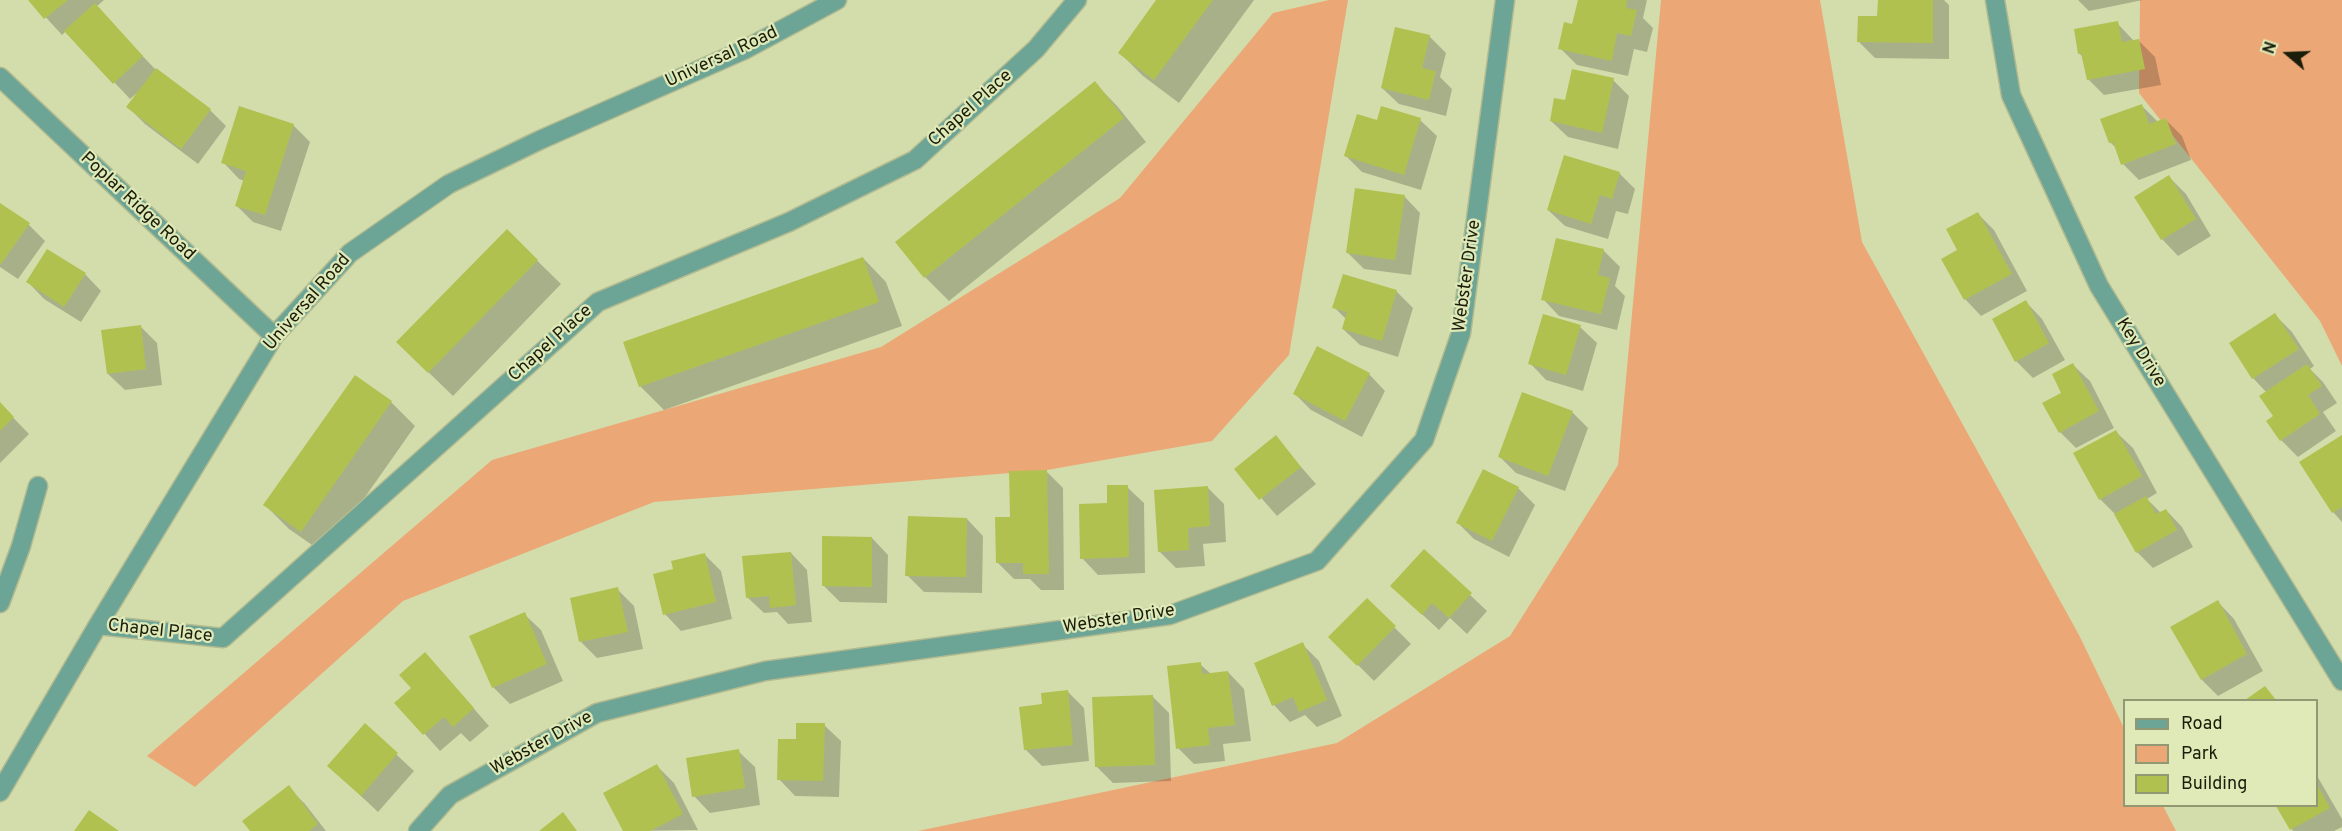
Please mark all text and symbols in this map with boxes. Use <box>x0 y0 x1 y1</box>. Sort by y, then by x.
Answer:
street label: Universal Road <box>662 23 782 93</box>
north arrow <box>2258 24 2318 84</box>
text: N <box>2260 39 2282 57</box>
street label: Chapel Place <box>925 66 1017 152</box>
street label: Poplar Ridge Road <box>75 148 199 266</box>
street label: Webster Drive <box>1449 219 1487 333</box>
street label: Universal Road <box>260 250 356 356</box>
street label: Chapel Place <box>505 301 597 387</box>
street label: Key Drive <box>2110 315 2170 391</box>
street label: Webster Drive <box>1062 600 1176 640</box>
street label: Chapel Place <box>107 616 213 648</box>
legend <box>2123 699 2318 807</box>
street label: Webster Drive <box>487 707 597 781</box>
text: Road <box>2181 713 2223 736</box>
text: Park <box>2181 743 2218 766</box>
text: Building <box>2181 773 2247 796</box>

